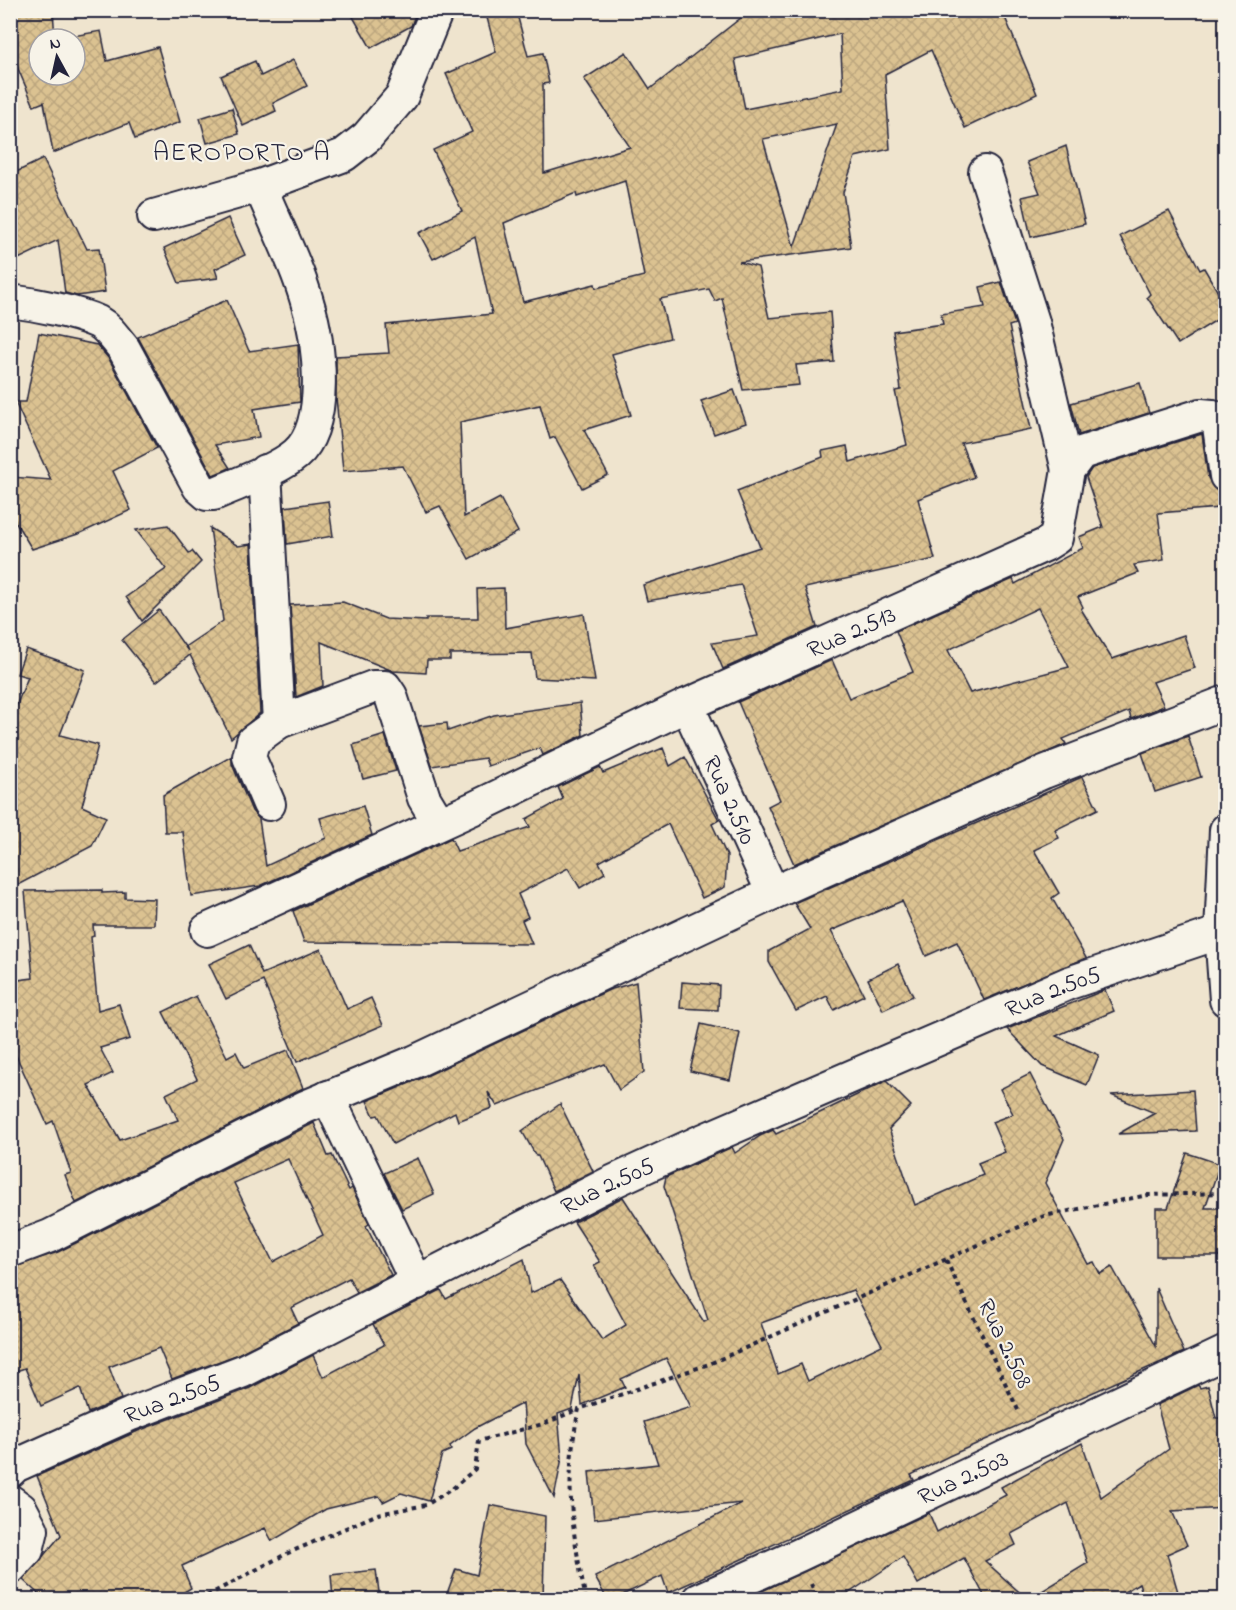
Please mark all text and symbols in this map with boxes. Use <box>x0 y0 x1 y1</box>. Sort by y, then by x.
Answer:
north arrow <box>27 27 87 87</box>
text: N <box>48 31 62 57</box>
district label: AEROPORTO A <box>153 135 331 173</box>
street label: Rua 2.513 <box>802 599 902 669</box>
street label: Rua 2.510 <box>692 750 764 851</box>
street label: Rua 2.505 <box>1000 958 1106 1028</box>
street label: Rua 2.505 <box>555 1150 661 1225</box>
street label: Rua 2.508 <box>967 1293 1040 1395</box>
street label: Rua 2.505 <box>120 1366 226 1435</box>
street label: Rua 2.503 <box>913 1443 1015 1516</box>

